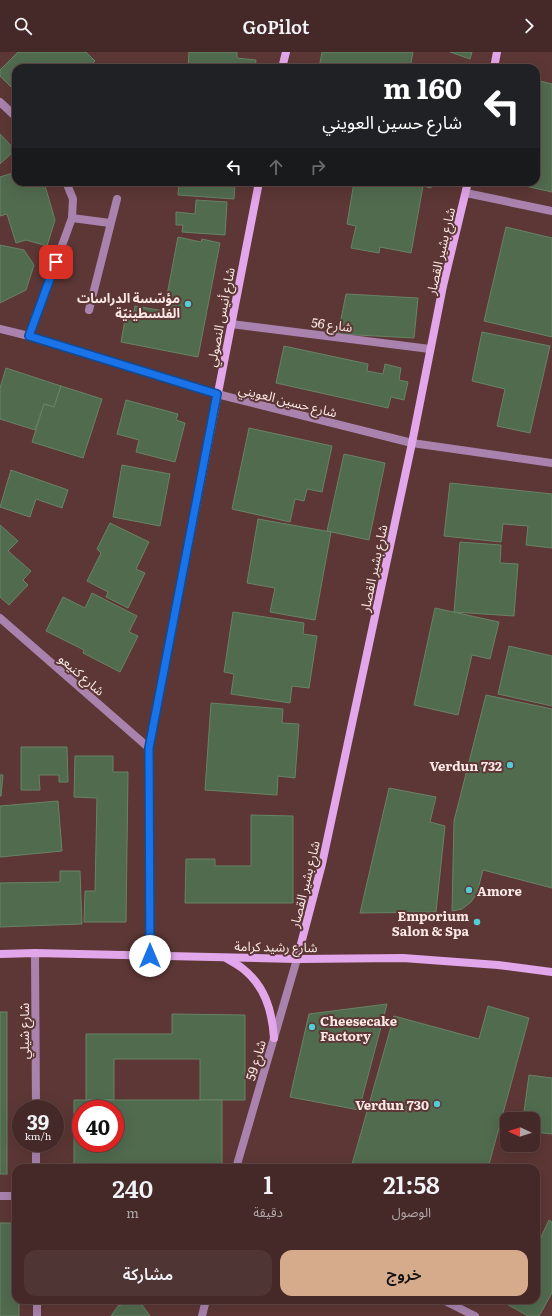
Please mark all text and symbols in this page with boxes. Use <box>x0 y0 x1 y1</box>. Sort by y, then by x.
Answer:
text: GoPilot <box>243 13 309 40</box>
icon: search <box>12 15 34 37</box>
icon: forward <box>518 15 540 37</box>
text: 160 m <box>383 66 462 108</box>
icon: left <box>476 80 528 132</box>
text: شارع حسين العويني <box>322 108 462 135</box>
icon: left <box>223 156 245 178</box>
icon: ahead <box>265 156 287 178</box>
icon: right <box>307 156 329 178</box>
street label: شارع بشير القصار <box>421 206 461 298</box>
pin <box>39 245 73 279</box>
icon: arrive <box>45 251 67 273</box>
street label: شارع أنيس النصولي <box>201 266 241 369</box>
place label: مؤسّسة الدراسات الفلسطينيّة <box>77 288 180 322</box>
marker: مؤسّسة الدراسات الفلسطينيّة <box>183 299 193 309</box>
street label: شارع 56 <box>310 312 354 338</box>
street label: شارع حسين العويني <box>236 379 339 423</box>
street label: شارع بشير القصار <box>354 523 393 615</box>
street label: شارع كنيعو <box>54 649 109 701</box>
place label: Verdun 732 <box>430 756 502 775</box>
marker: Verdun 732 <box>505 760 515 770</box>
street label: شارع بشير القصار <box>284 839 326 931</box>
place label: Amore <box>477 881 522 900</box>
marker: Amore <box>464 885 474 895</box>
place label: Emporium Salon & Spa <box>392 906 469 940</box>
marker: Emporium Salon & Spa <box>472 917 482 927</box>
position arrow <box>129 935 171 977</box>
street label: شارع رشيد كرامة <box>234 936 318 958</box>
street label: شارع شيلي <box>14 1003 35 1059</box>
place label: Cheesecake Factory <box>320 1011 397 1045</box>
marker: Cheesecake Factory <box>307 1022 317 1032</box>
street label: شارع 59 <box>240 1038 272 1083</box>
place label: Verdun 730 <box>355 1095 429 1114</box>
marker: Verdun 730 <box>432 1099 442 1109</box>
speed limit sign: 40 <box>72 1100 124 1152</box>
text: 39 <box>27 1106 49 1136</box>
north arrow <box>500 1112 540 1152</box>
map controls <box>500 1112 540 1152</box>
text: km/h <box>25 1128 51 1143</box>
text: 1 <box>263 1166 273 1201</box>
text: 21:58 <box>383 1166 440 1201</box>
text: 240 <box>112 1170 153 1205</box>
text: دقيقة <box>253 1202 283 1221</box>
text: الوصول <box>392 1202 431 1221</box>
text: m <box>126 1203 139 1222</box>
button: مشاركة <box>24 1250 272 1296</box>
button: خروج <box>280 1250 528 1296</box>

